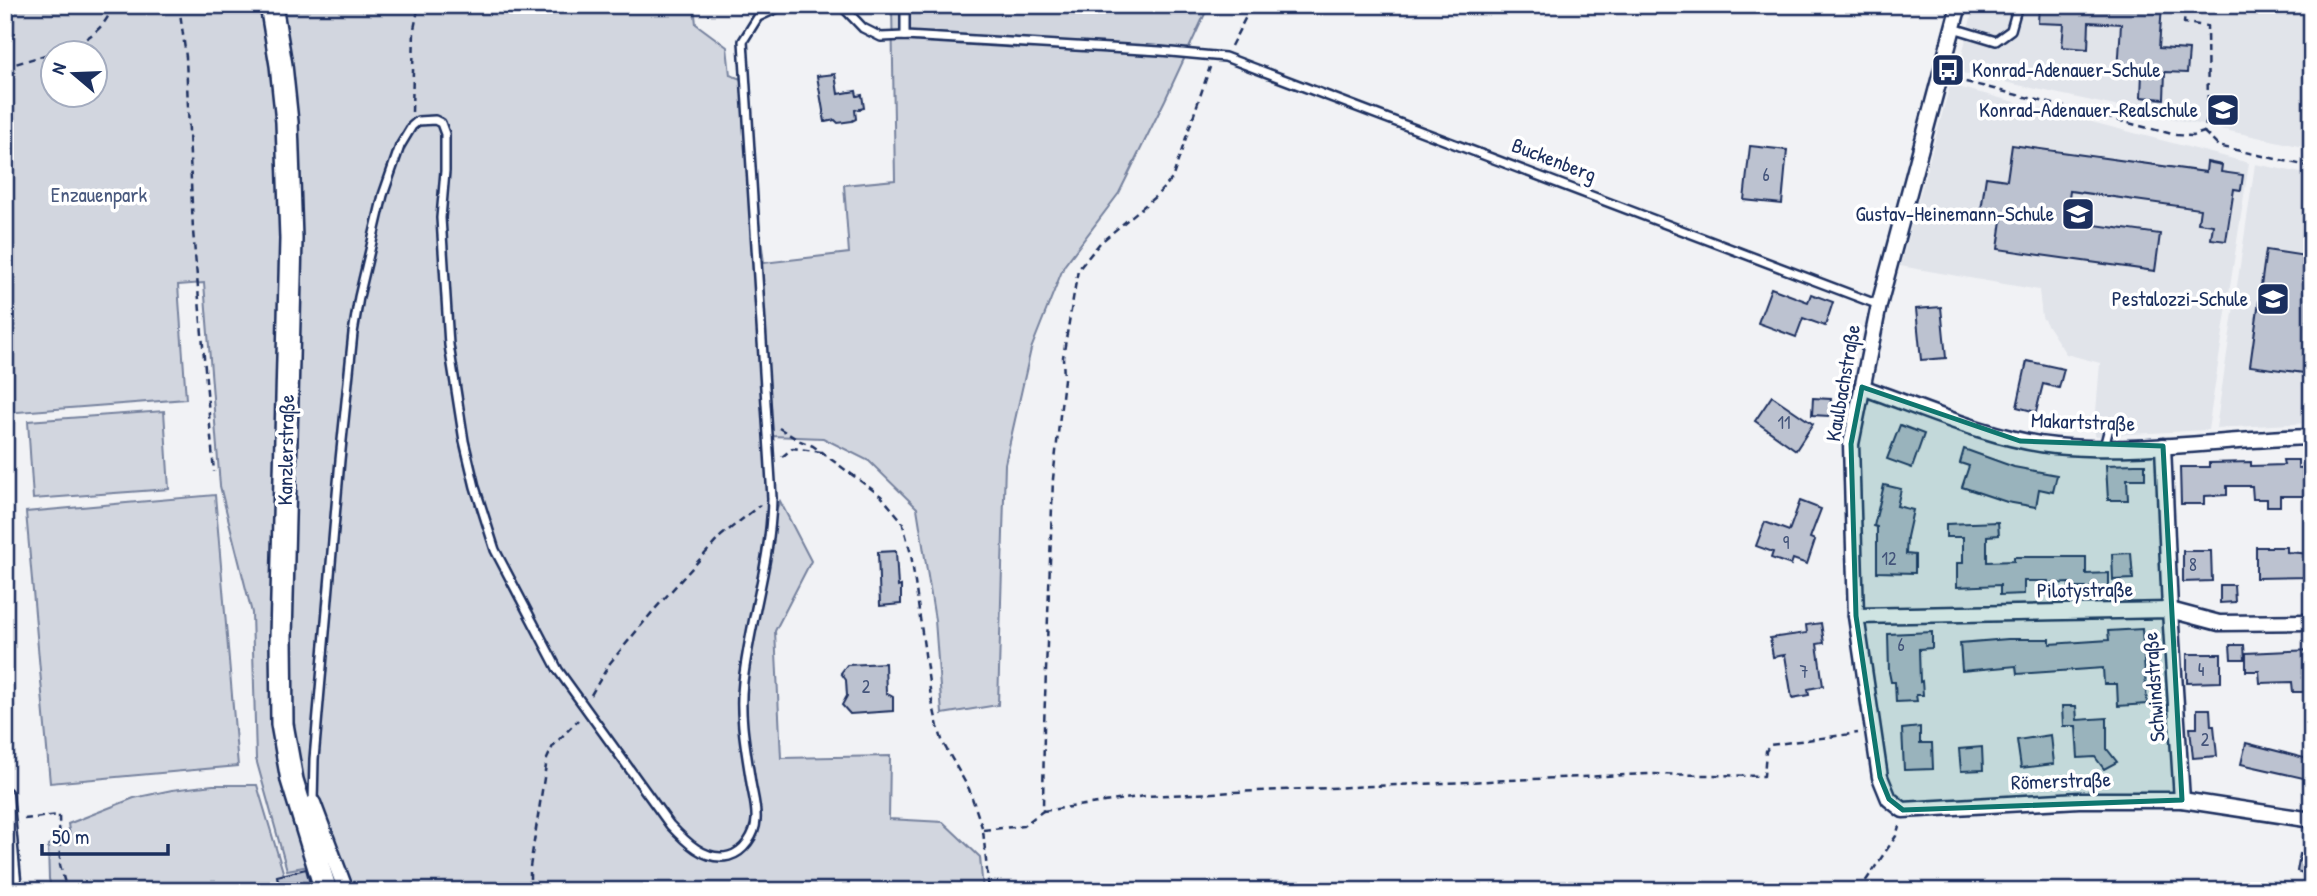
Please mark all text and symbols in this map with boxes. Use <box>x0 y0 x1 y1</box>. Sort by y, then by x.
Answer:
north arrow <box>38 38 108 108</box>
bus stop icon: Konrad-Adenauer-Schule <box>1929 51 1967 89</box>
place label: Konrad-Adenauer-Schule <box>1972 55 2161 84</box>
text: N <box>44 59 72 77</box>
school or university icon: Konrad-Adenauer-Realschule <box>2204 91 2242 129</box>
place label: Konrad-Adenauer-Realschule <box>1979 95 2198 124</box>
street label: Buckenberg <box>1508 130 1601 189</box>
house number: 6 <box>1762 162 1770 187</box>
park label: Enzauenpark <box>51 180 147 209</box>
school or university icon: Gustav-Heinemann-Schule <box>2059 195 2097 233</box>
place label: Gustav-Heinemann-Schule <box>1855 199 2054 228</box>
school or university icon: Pestalozzi-Schule <box>2254 280 2292 318</box>
place label: Pestalozzi-Schule <box>2112 284 2248 313</box>
street label: Kaulbachstraße <box>1818 322 1867 444</box>
street label: Kanzlerstraße <box>270 394 301 506</box>
street label: Makartstraße <box>2031 405 2136 438</box>
house number: 11 <box>1777 410 1791 435</box>
house number: 9 <box>1783 530 1790 555</box>
house number: 12 <box>1882 546 1897 571</box>
house number: 8 <box>2189 552 2197 577</box>
street label: Pilotystraße <box>2037 574 2133 605</box>
street label: Schwindstraße <box>2135 631 2172 743</box>
house number: 6 <box>1897 632 1905 657</box>
house number: 4 <box>2198 657 2205 682</box>
house number: 7 <box>1800 659 1809 684</box>
house number: 2 <box>862 674 871 699</box>
house number: 2 <box>2201 727 2210 752</box>
street label: Römerstraße <box>2011 764 2111 797</box>
scale bar <box>42 812 168 856</box>
text: 50 m <box>52 822 89 851</box>

